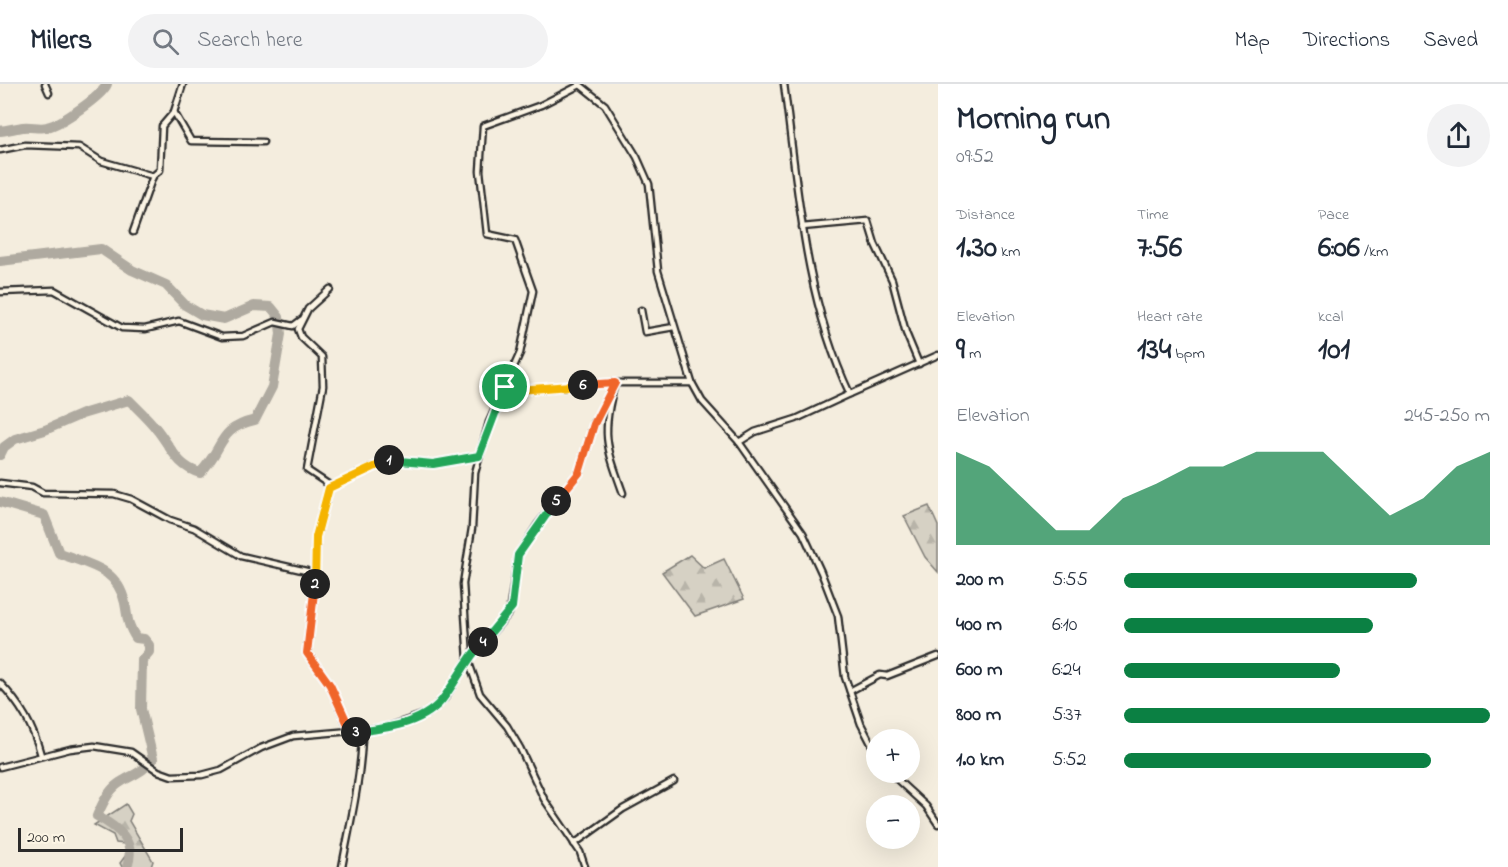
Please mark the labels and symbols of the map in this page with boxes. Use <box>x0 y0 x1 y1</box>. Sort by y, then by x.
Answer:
pin <box>479 361 530 412</box>
pin: 6 <box>568 370 598 400</box>
pin: 1 <box>374 445 404 475</box>
pin: 5 <box>541 486 571 516</box>
pin: 2 <box>300 569 330 599</box>
pin: 4 <box>468 627 498 657</box>
pin: 3 <box>341 717 371 747</box>
scale bar <box>18 825 183 852</box>

